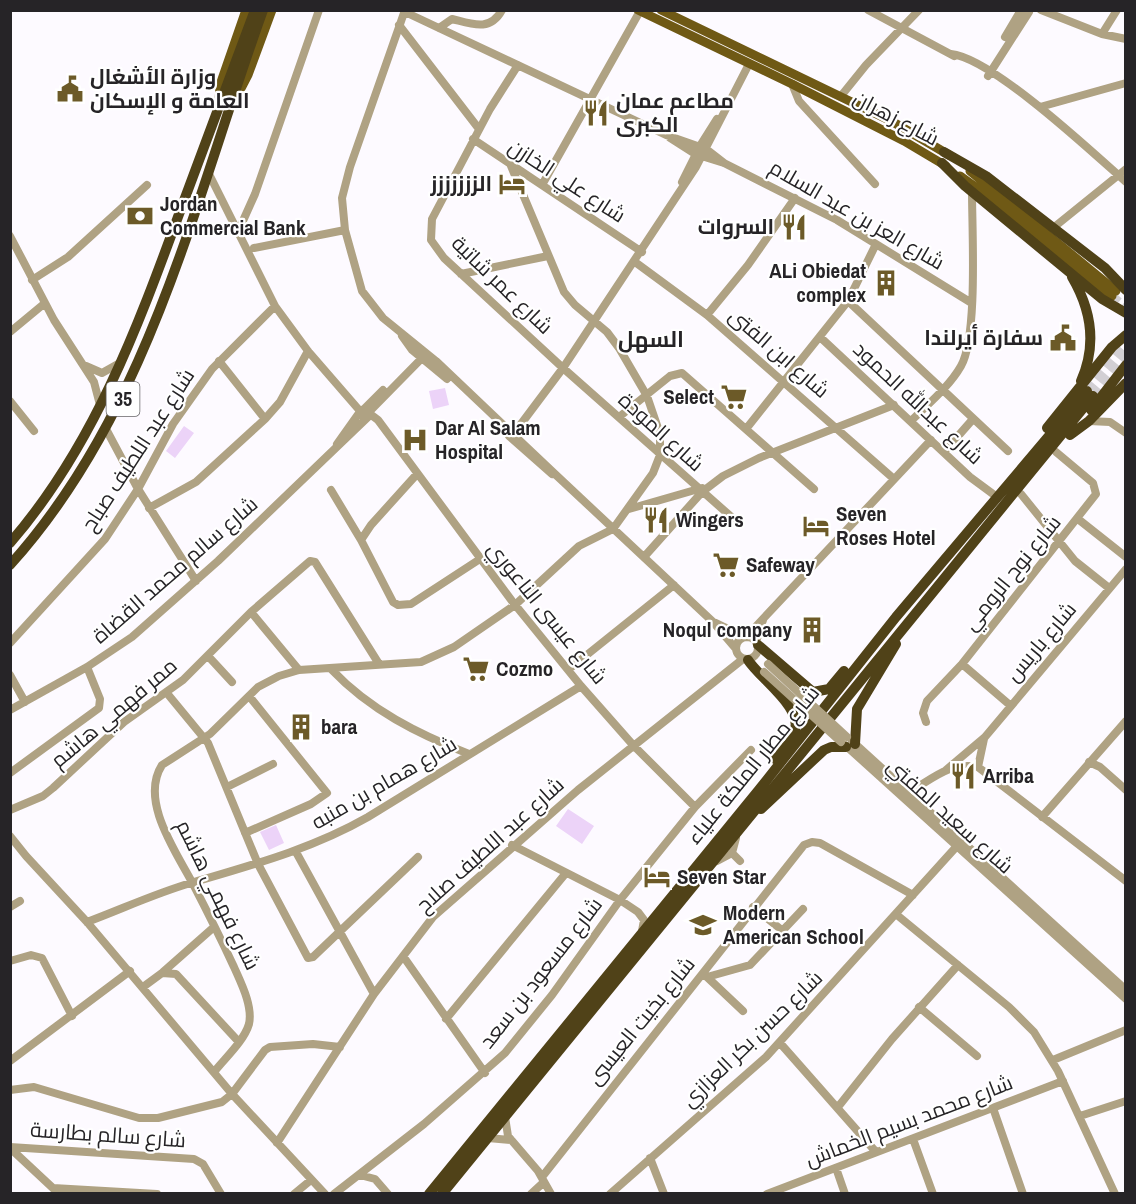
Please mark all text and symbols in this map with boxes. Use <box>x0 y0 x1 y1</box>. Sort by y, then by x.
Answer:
place label: وزارة الأشغال العامة و الإسكان <box>90 62 250 115</box>
public building icon: وزارة الأشغال العامة و الإسكان <box>55 74 85 104</box>
street label: شارع زهران <box>848 83 944 152</box>
place label: مطاعم عمان الكبرى <box>616 86 734 139</box>
restaurant icon: مطاعم عمان الكبرى <box>581 98 611 128</box>
street label: شارع علي الخازن <box>502 132 632 231</box>
street label: شارع العز بن عبد السلام <box>764 153 950 277</box>
place label: الززززززز <box>429 169 492 198</box>
hotel icon: الززززززز <box>497 169 527 199</box>
place label: Jordan Commercial Bank <box>160 189 306 242</box>
bank icon: Jordan Commercial Bank <box>125 201 155 231</box>
place label: السروات <box>698 212 774 241</box>
restaurant icon: السروات <box>779 212 809 242</box>
street label: شارع عمر شاتية <box>445 229 559 340</box>
place label: ALi Obiedat complex <box>769 256 866 309</box>
building icon: ALi Obiedat complex <box>871 268 901 298</box>
street label: شارع ابن الفتى <box>723 301 836 404</box>
place label: سفارة أيرلندا <box>924 323 1043 352</box>
public building icon: سفارة أيرلندا <box>1048 323 1078 353</box>
district label: السهل <box>618 324 684 354</box>
street label: شارع عبدالله الحمود <box>847 335 990 471</box>
street label: شارع عبد اللطيف صباح <box>74 363 201 537</box>
road number: 35 <box>106 382 140 416</box>
place label: Select <box>663 382 714 411</box>
supermarket icon: Select <box>719 382 749 412</box>
street label: شارع المودة <box>612 386 710 478</box>
place label: Dar Al Salam Hospital <box>435 413 541 466</box>
hospital icon: Dar Al Salam Hospital <box>400 425 430 455</box>
street label: شارع سالم محمد القضاة <box>86 489 264 650</box>
place label: Seven Roses Hotel <box>836 499 936 552</box>
restaurant icon: Wingers <box>641 505 671 535</box>
place label: Wingers <box>676 505 744 534</box>
street label: شارع نوح الرومي <box>956 509 1069 638</box>
hotel icon: Seven Roses Hotel <box>801 511 831 541</box>
street label: شارع عيسى الناعوري <box>479 535 614 692</box>
supermarket icon: Safeway <box>711 550 741 580</box>
place label: Safeway <box>746 550 815 579</box>
street label: شارع باريس <box>999 595 1083 688</box>
place label: Noqul company <box>663 615 792 644</box>
building icon: Noqul company <box>797 615 827 645</box>
street label: ممر فهمي هاشم <box>44 651 184 776</box>
supermarket icon: Cozmo <box>461 654 491 684</box>
place label: Cozmo <box>496 654 553 683</box>
street label: شارع مطار الملكة علياء <box>679 679 826 850</box>
building icon: bara <box>286 712 316 742</box>
place label: bara <box>321 712 358 741</box>
street label: شارع همام بن منبه <box>306 729 462 836</box>
street label: شارع سعيد المفتي <box>880 751 1020 882</box>
restaurant icon: Arriba <box>948 761 978 791</box>
place label: Arriba <box>983 761 1034 790</box>
street label: شارع عبد اللطيف صلاح <box>409 770 570 919</box>
street label: شارع فهمي هاشم <box>168 815 267 976</box>
hotel icon: Seven Star <box>642 862 672 892</box>
place label: Seven Star <box>677 862 766 891</box>
street label: شارع مسعود بن سعد <box>472 891 609 1054</box>
place label: Modern American School <box>723 898 864 951</box>
school or university icon: Modern American School <box>688 910 718 940</box>
street label: شارع بخيت العيسى <box>580 950 701 1091</box>
street label: شارع حسن بكر العزازي <box>675 964 830 1115</box>
street label: شارع محمد بسيم الخماش <box>801 1068 1017 1174</box>
street label: شارع سالم بطارسة <box>29 1115 187 1154</box>

